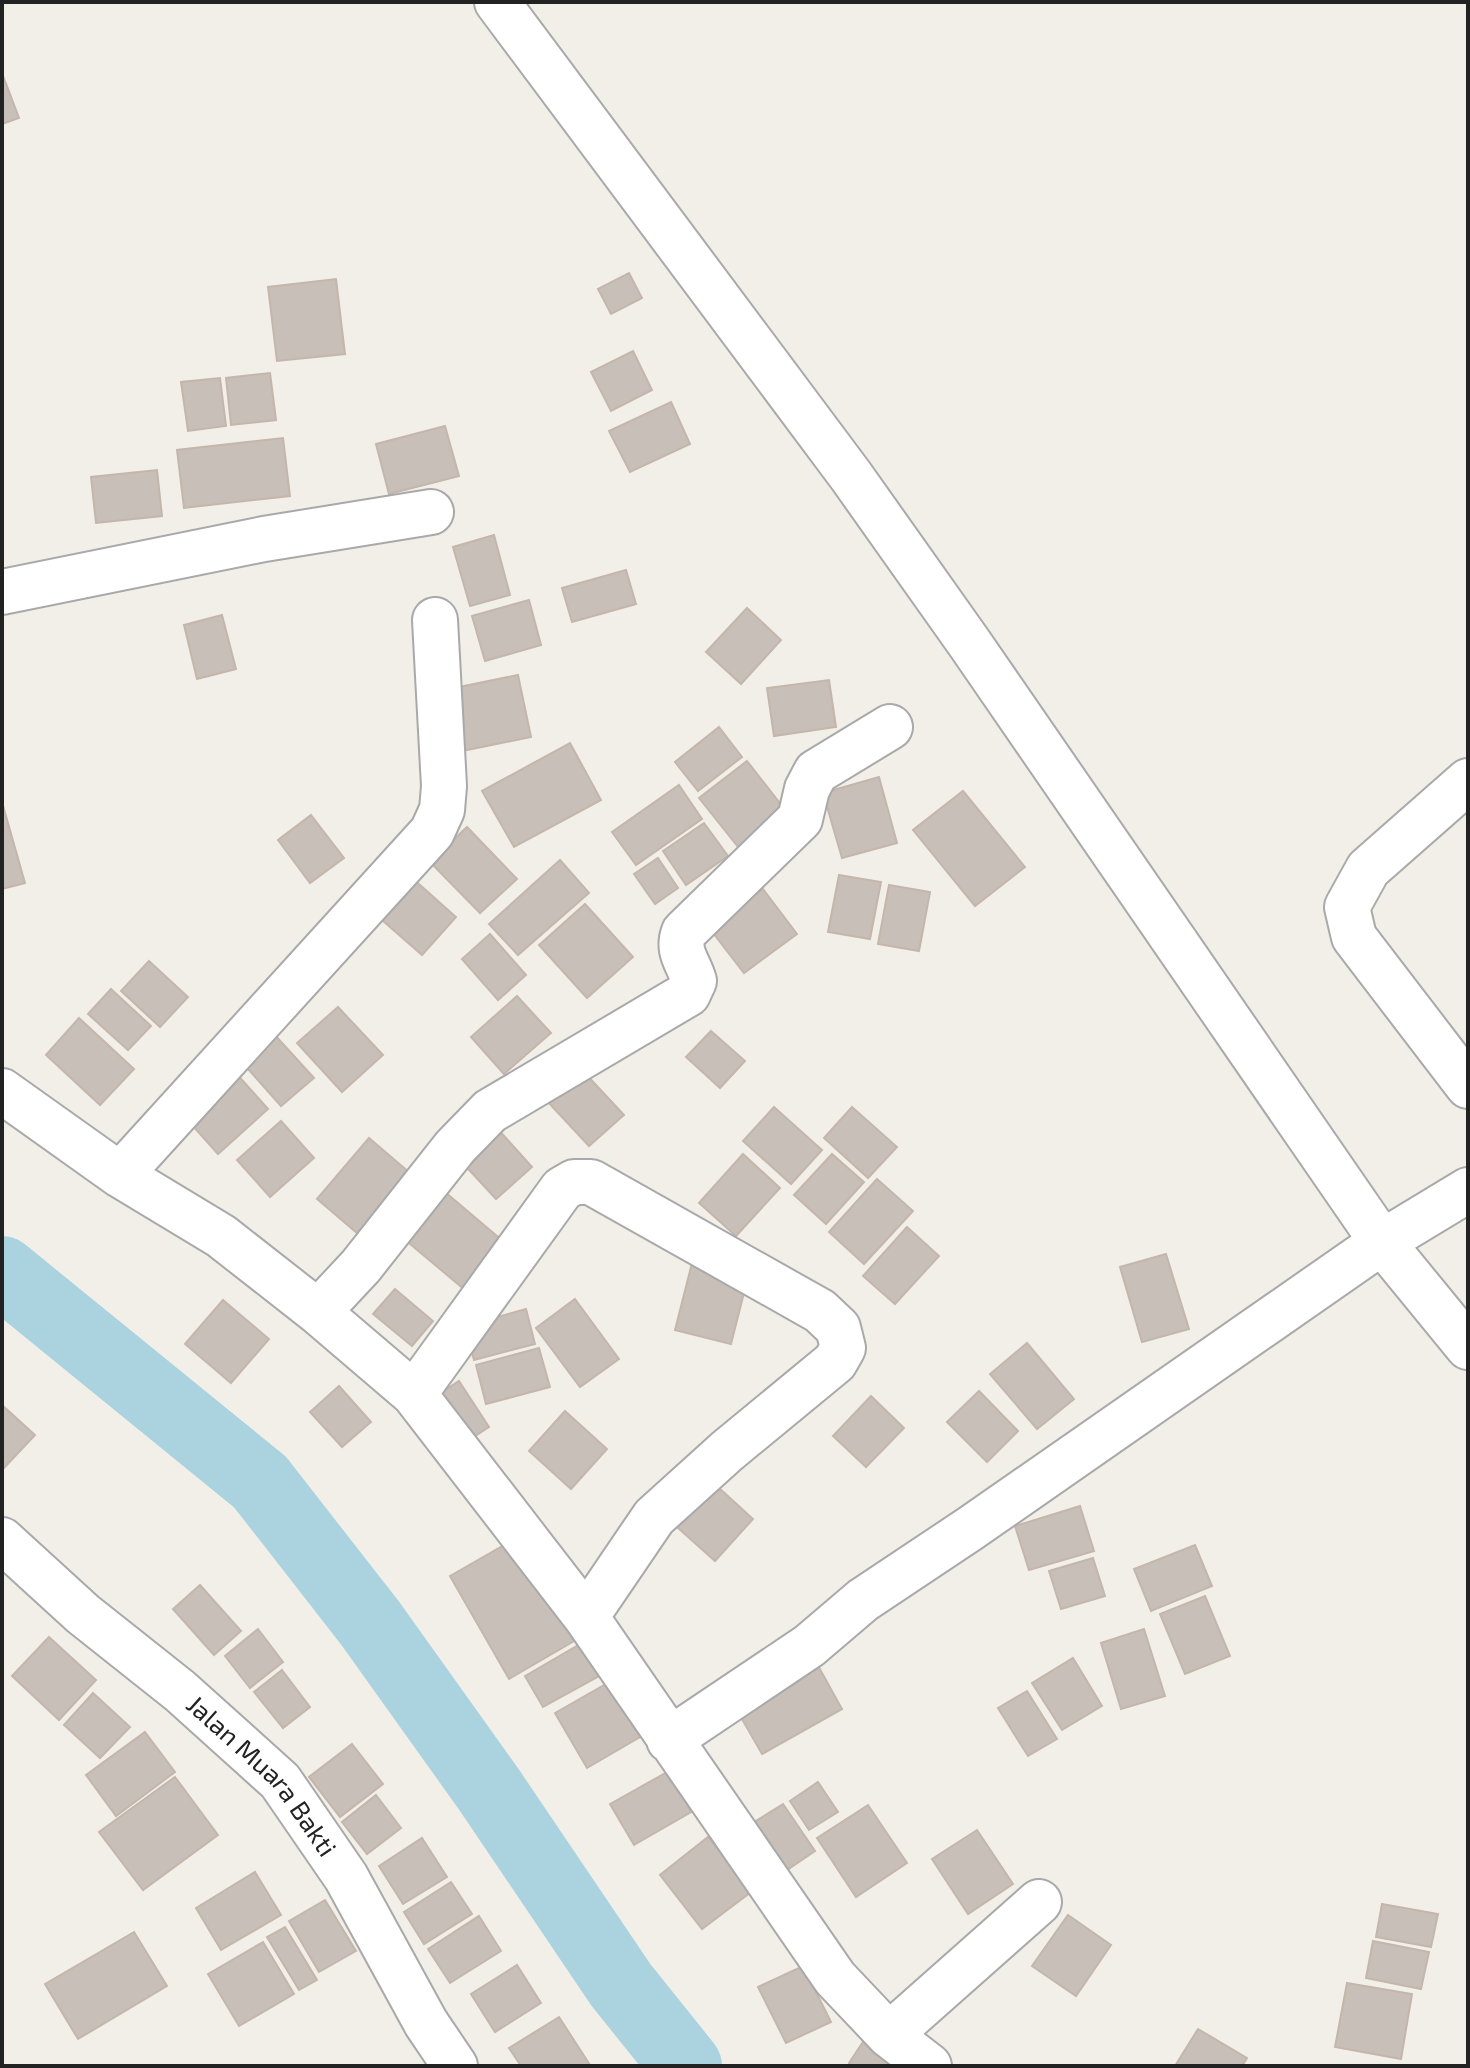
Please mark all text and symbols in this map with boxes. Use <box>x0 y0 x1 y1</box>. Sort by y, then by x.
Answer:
street label: Jalan Muara Bakti <box>181 1688 344 1862</box>

